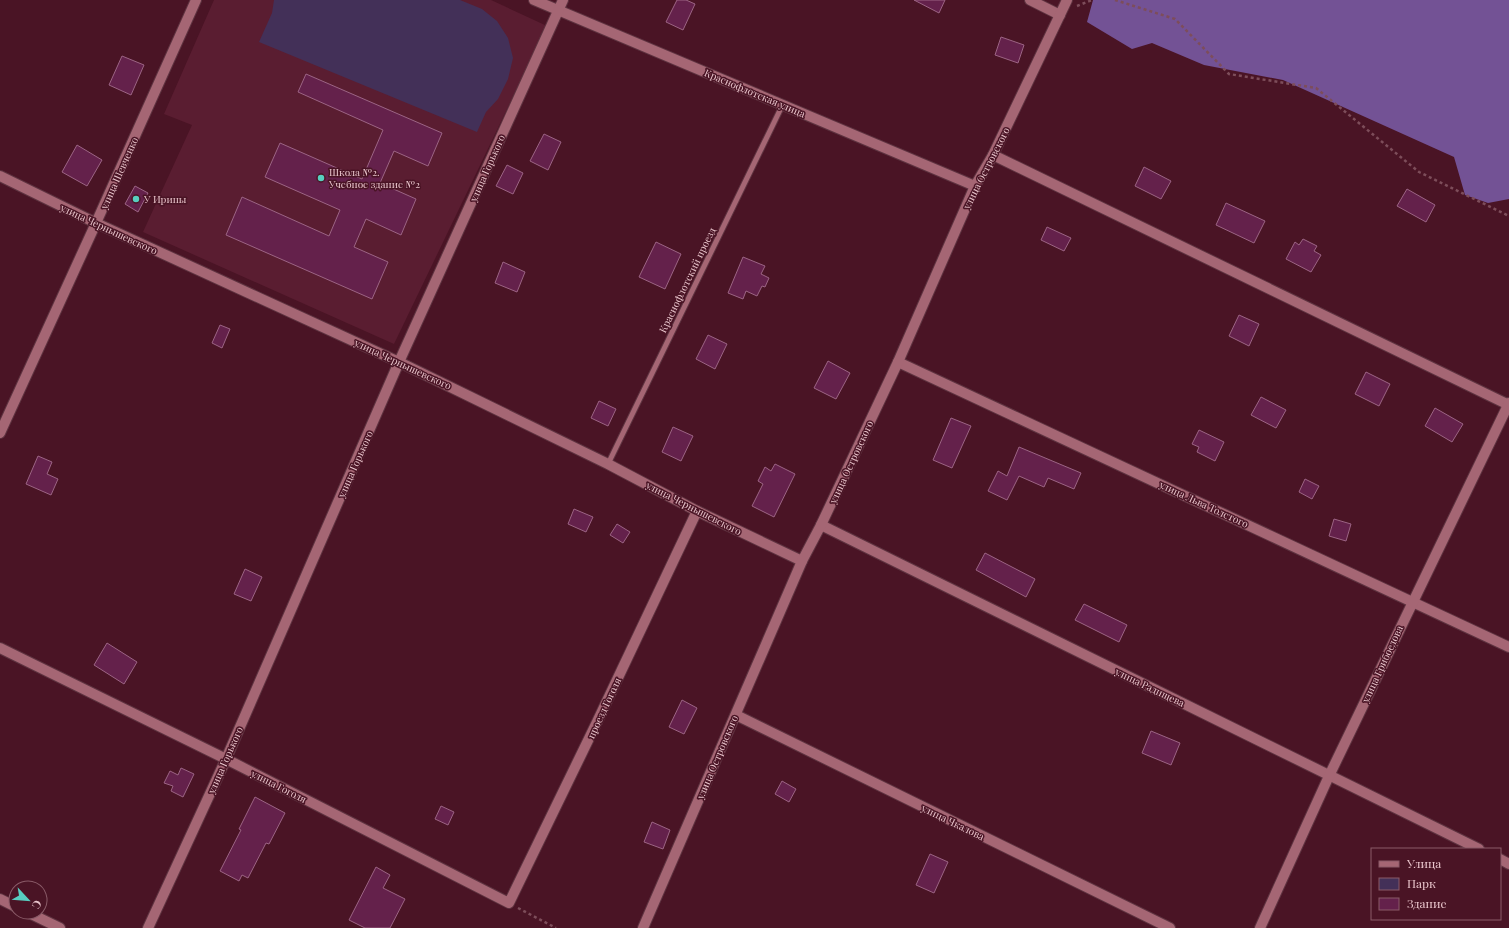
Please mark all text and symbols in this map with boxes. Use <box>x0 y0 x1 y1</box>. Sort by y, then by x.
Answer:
street label: Краснофлотская улица <box>702 65 808 121</box>
street label: улица Островского <box>959 124 1013 212</box>
street label: улица Горького <box>466 132 508 205</box>
street label: улица Шевченко <box>96 134 141 212</box>
place label: Школа №2. Учебное здание №2 <box>328 165 420 191</box>
marker: Школа №2. Учебное здание №2 <box>316 173 326 183</box>
place label: У Ирины <box>143 192 187 206</box>
marker: У Ирины <box>131 194 141 204</box>
street label: улица Чернышевского <box>57 200 160 258</box>
street label: Краснофлотский проезд <box>655 224 719 335</box>
street label: улица Чернышевского <box>351 335 454 393</box>
street label: улица Островского <box>825 418 877 507</box>
street label: улица Горького <box>334 428 376 501</box>
street label: улица Чернышевского <box>643 477 745 538</box>
street label: улица Льва Толстого <box>1156 477 1251 531</box>
street label: улица Грибоедова <box>1358 623 1406 706</box>
street label: улица Радищева <box>1112 664 1187 710</box>
street label: проезд Гоголя <box>584 675 624 741</box>
street label: улица Островского <box>693 712 741 802</box>
street label: улица Горького <box>204 724 246 797</box>
street label: улица Гоголя <box>248 766 310 806</box>
street label: улица Чкалова <box>918 800 987 843</box>
legend <box>1371 848 1501 920</box>
text: Улица <box>1406 855 1441 871</box>
text: Парк <box>1407 875 1436 891</box>
north arrow <box>8 880 48 920</box>
text: Здание <box>1407 895 1447 911</box>
text: С <box>29 898 46 912</box>

